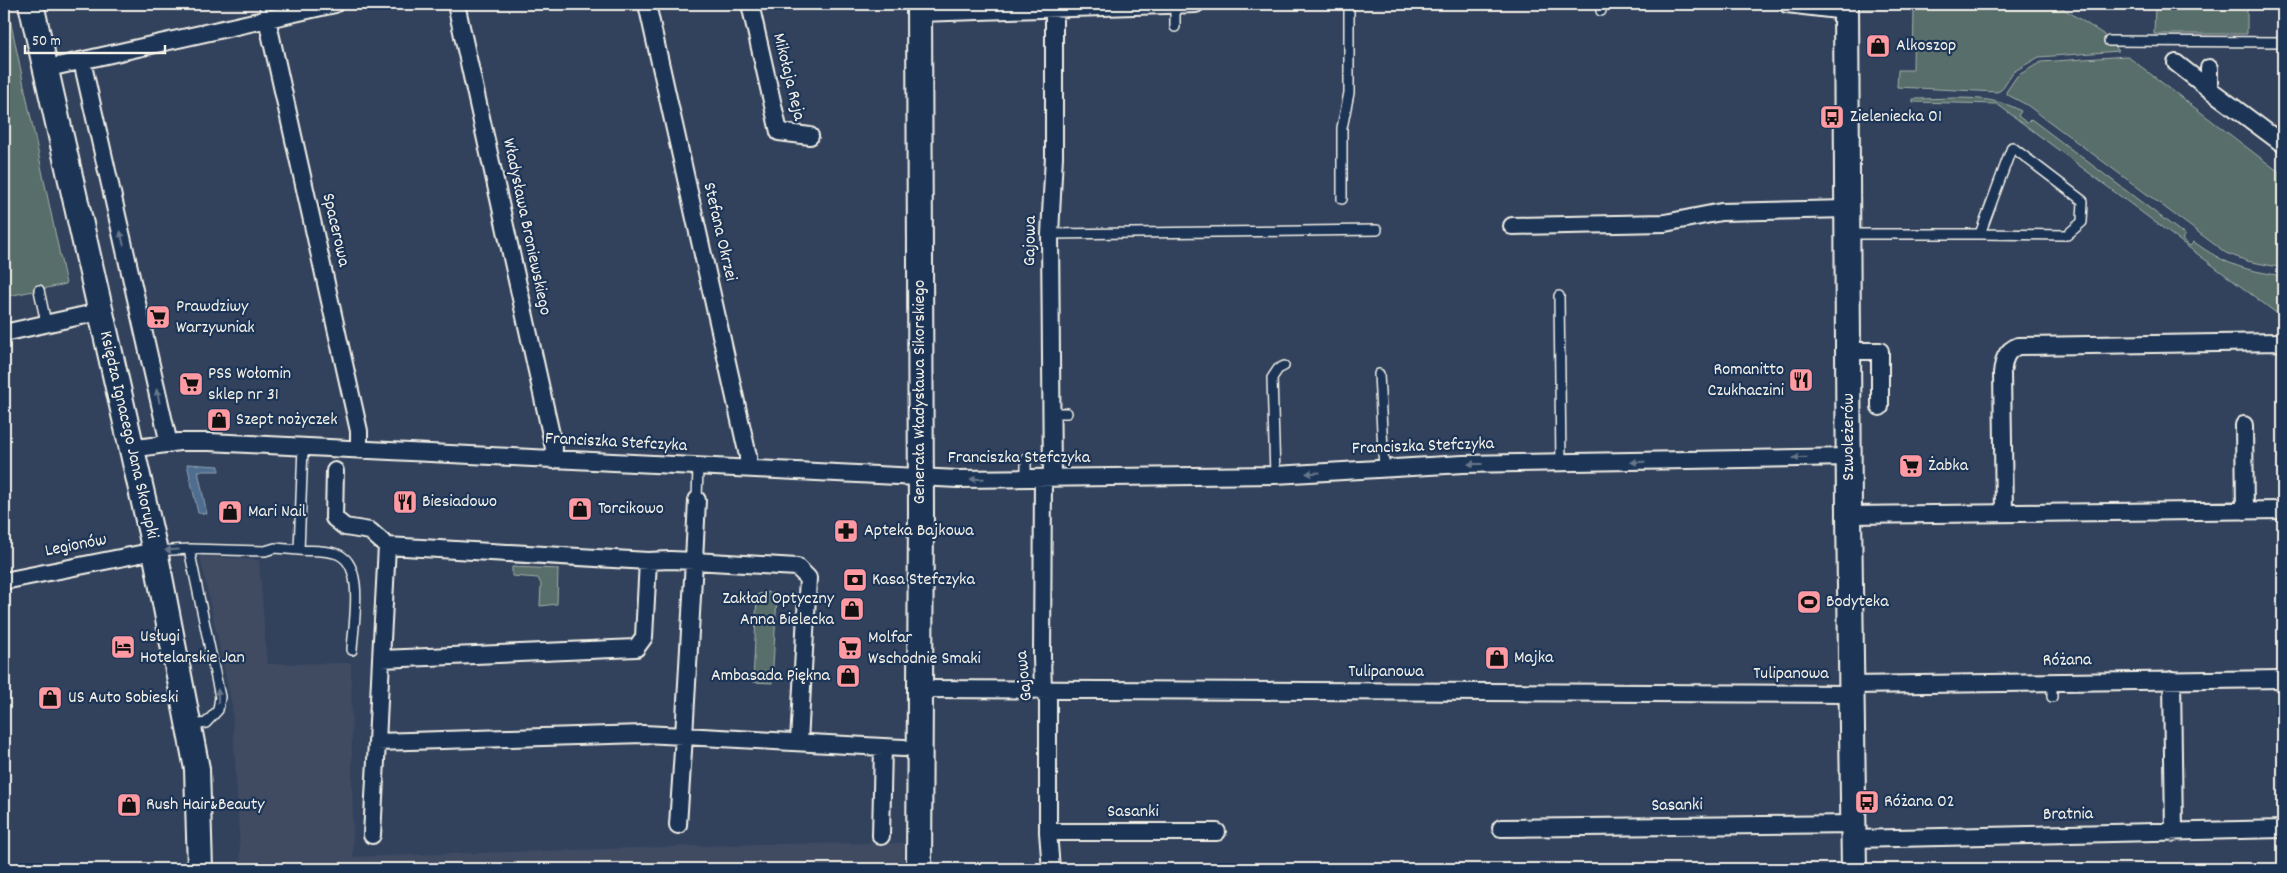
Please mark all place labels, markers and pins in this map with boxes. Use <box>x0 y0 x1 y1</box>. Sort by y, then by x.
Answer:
shop icon: Alkoszop <box>1865 33 1891 59</box>
place label: Alkoszop <box>1896 34 1956 59</box>
bus stop icon: Zieleniecka 01 <box>1819 104 1845 130</box>
place label: Zieleniecka 01 <box>1850 105 1942 130</box>
place label: Prawdziwy Warzywniak <box>176 295 255 341</box>
supermarket icon: Prawdziwy Warzywniak <box>145 304 171 330</box>
place label: Romanitto Czukhaczini <box>1707 358 1784 404</box>
place label: PSS Wołomin sklep nr 31 <box>208 362 291 408</box>
restaurant icon: Romanitto Czukhaczini <box>1788 367 1814 393</box>
supermarket icon: PSS Wołomin sklep nr 31 <box>178 371 204 397</box>
shop icon: Szept nożyczek <box>206 407 232 433</box>
place label: Szept nożyczek <box>236 408 338 433</box>
supermarket icon: Żabka <box>1898 453 1924 479</box>
place label: Żabka <box>1928 454 1969 479</box>
restaurant icon: Biesiadowo <box>392 489 418 515</box>
place label: Biesiadowo <box>422 490 497 515</box>
shop icon: Torcikowo <box>567 496 593 522</box>
place label: Torcikowo <box>598 497 664 522</box>
shop icon: Mari Nail <box>217 499 243 525</box>
place label: Mari Nail <box>248 500 307 525</box>
pharmacy icon: Apteka Bajkowa <box>833 518 859 544</box>
place label: Apteka Bajkowa <box>864 519 974 544</box>
bank icon: Kasa Stefczyka <box>842 567 868 593</box>
place label: Kasa Stefczyka <box>872 568 975 593</box>
place label: Zakład Optyczny Anna Bielecka <box>722 587 835 633</box>
sports icon: Bodyteka <box>1796 589 1822 615</box>
place label: Bodyteka <box>1826 590 1889 615</box>
shop icon: Zakład Optyczny Anna Bielecka <box>839 596 865 622</box>
place label: Usługi Hotelarskie Jan <box>140 625 245 671</box>
place label: Molfar Wschodnie Smaki <box>868 626 981 672</box>
hotel icon: Usługi Hotelarskie Jan <box>110 634 136 660</box>
supermarket icon: Molfar Wschodnie Smaki <box>837 635 863 661</box>
shop icon: Majka <box>1484 645 1510 671</box>
place label: Majka <box>1514 646 1554 671</box>
shop icon: Ambasada Piękna <box>835 663 861 689</box>
place label: Ambasada Piękna <box>711 664 831 689</box>
shop icon: US Auto Sobieski <box>37 685 63 711</box>
place label: US Auto Sobieski <box>68 686 178 711</box>
bus stop icon: Różana 02 <box>1854 789 1880 815</box>
place label: Różana 02 <box>1884 790 1955 815</box>
shop icon: Rush Hair&Beauty <box>116 792 142 818</box>
place label: Rush Hair&Beauty <box>146 793 265 818</box>

